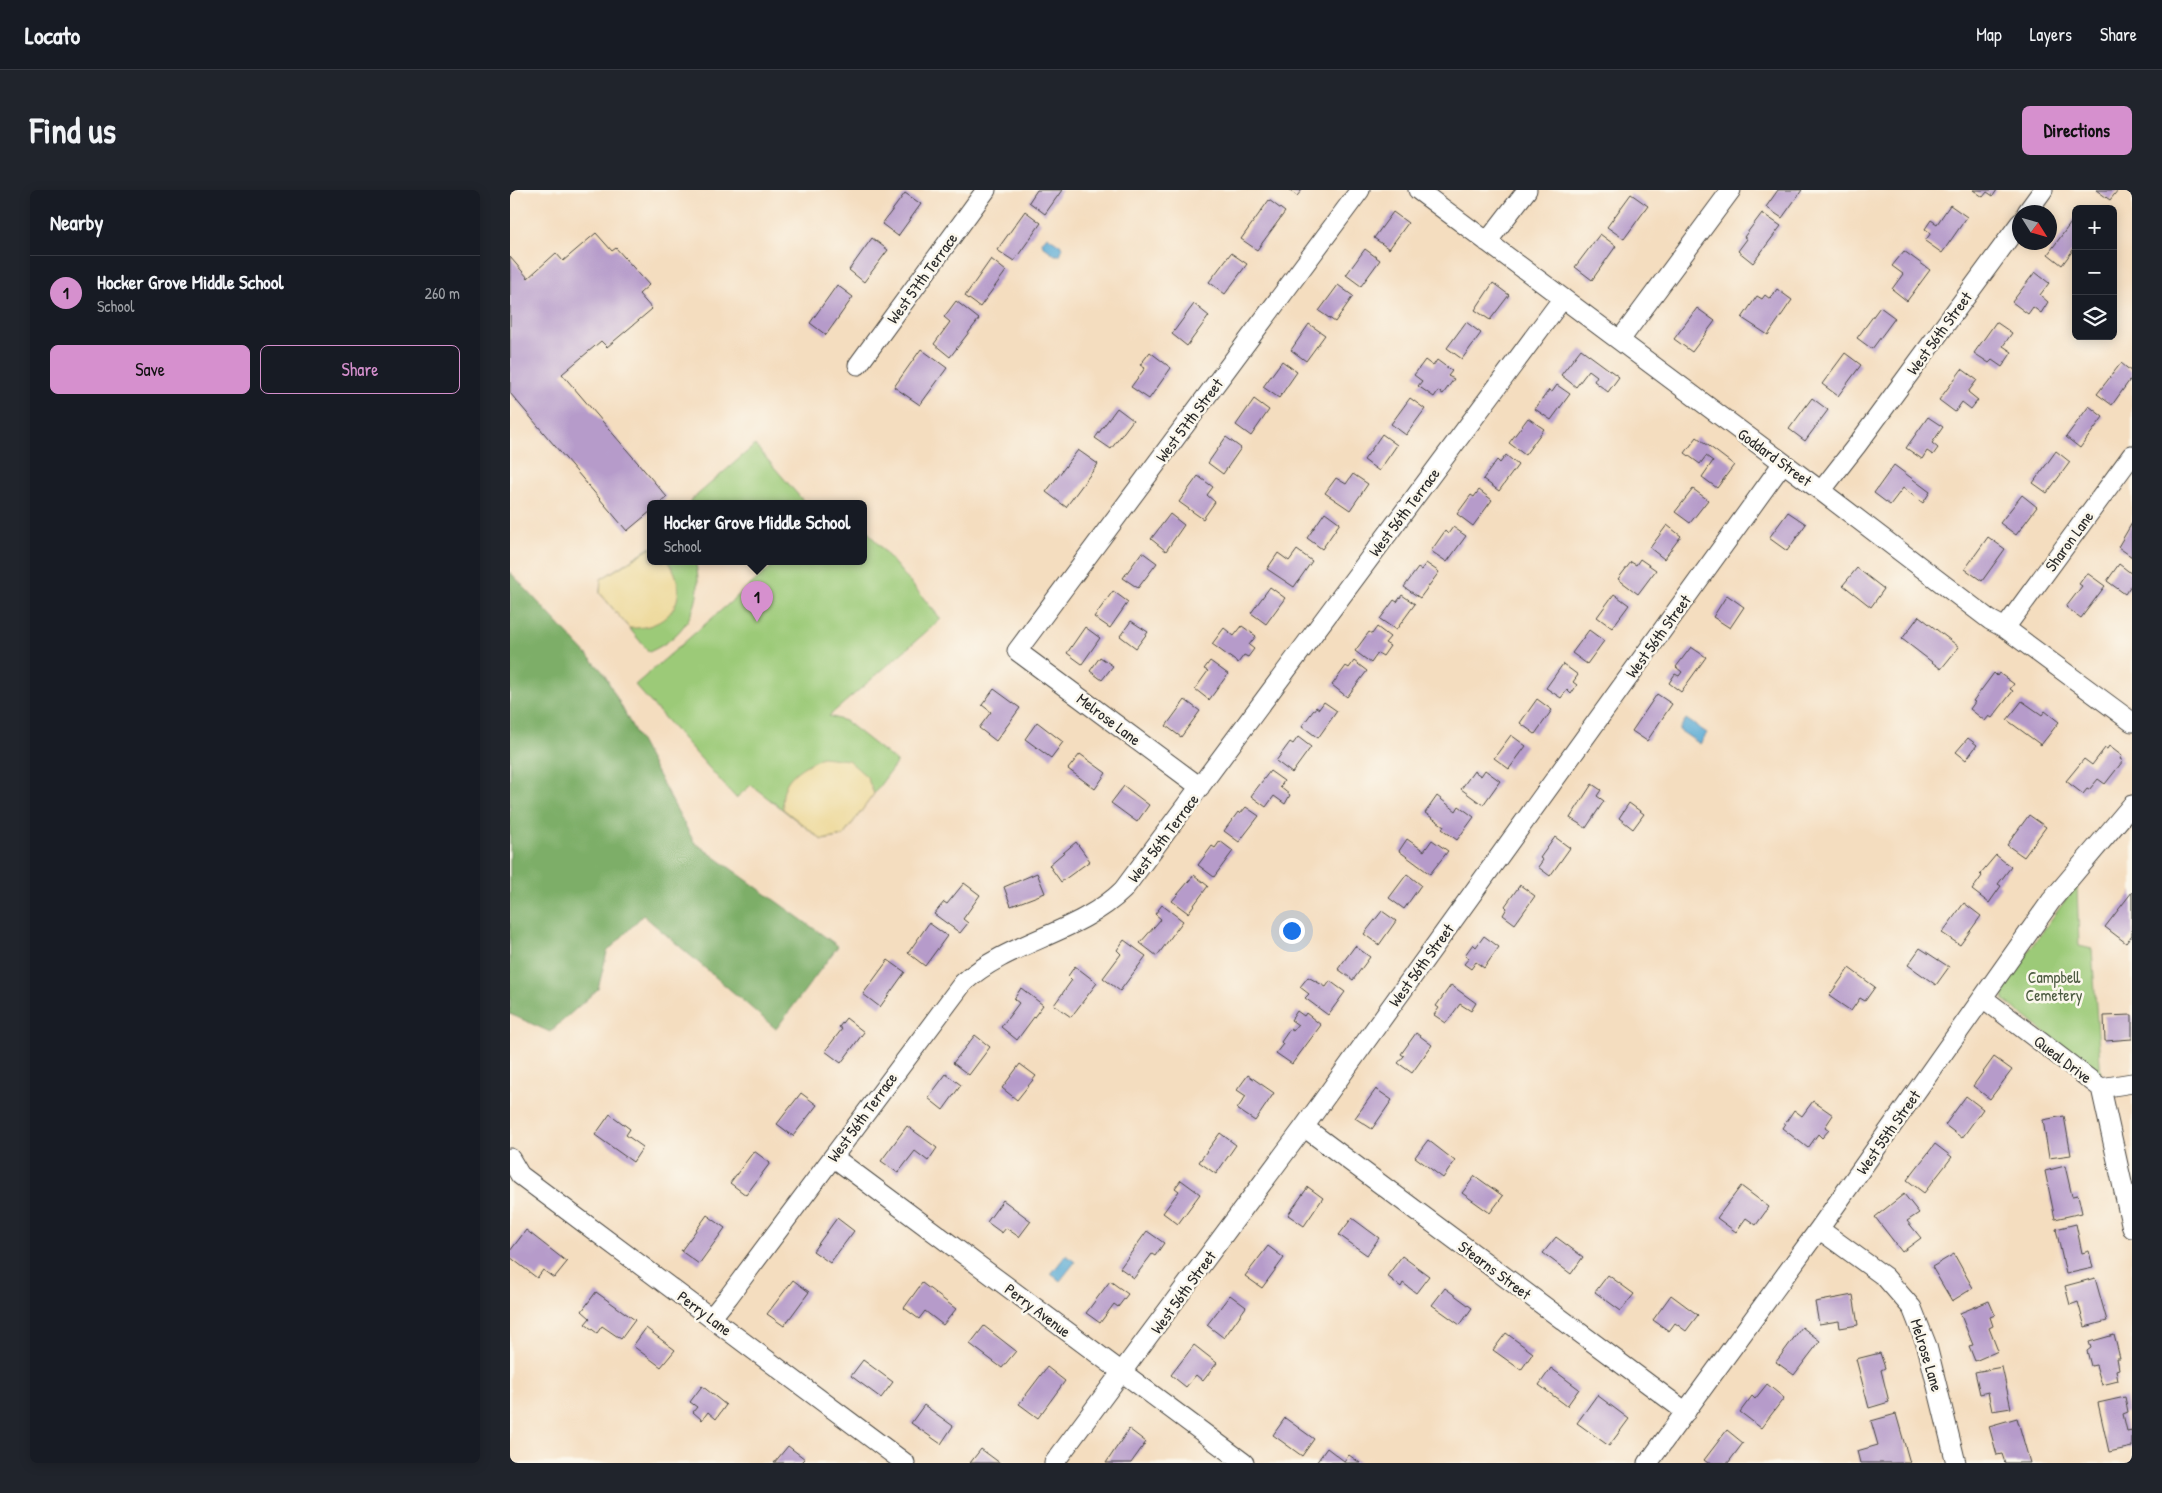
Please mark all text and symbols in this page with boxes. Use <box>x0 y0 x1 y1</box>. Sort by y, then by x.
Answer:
text: Locato <box>25 19 80 51</box>
text: Map <box>1976 22 2002 47</box>
text: Layers <box>2030 22 2072 47</box>
text: Share <box>2100 22 2137 47</box>
button: Directions <box>2022 106 2132 155</box>
text: Find us <box>30 107 116 154</box>
north arrow <box>2012 205 2057 250</box>
map controls <box>2072 205 2117 340</box>
button: + <box>2072 205 2117 250</box>
text: Nearby <box>50 208 103 237</box>
street label: West 57th Terrace <box>882 228 963 328</box>
button: − <box>2072 250 2117 295</box>
text: Hocker Grove Middle School <box>97 269 284 295</box>
text: 1 <box>63 282 69 304</box>
text: 260 m <box>424 282 460 304</box>
street label: West 56th Street <box>1901 287 1977 379</box>
text: School <box>97 295 134 317</box>
button: layers <box>2072 295 2117 340</box>
button: Save <box>50 345 250 394</box>
button: Share <box>260 345 460 394</box>
street label: West 57th Street <box>1150 373 1228 466</box>
street label: Goddard Street <box>1734 423 1817 492</box>
street label: West 56th Terrace <box>1363 463 1445 561</box>
popup <box>647 500 867 565</box>
street label: Sharon Lane <box>2040 506 2099 576</box>
text: Hocker Grove Middle School <box>664 509 850 535</box>
text: School <box>664 535 701 557</box>
pin: 1 <box>741 581 773 622</box>
street label: West 56th Street <box>1620 590 1696 682</box>
street label: Melrose Lane <box>1073 688 1146 751</box>
street label: West 56th Terrace <box>1122 789 1204 887</box>
your location <box>1279 918 1305 944</box>
street label: West 56th Street <box>1383 919 1459 1011</box>
park label: Campbell Cemetery <box>2025 966 2083 1006</box>
street label: Queal Drive <box>2029 1030 2097 1088</box>
street label: West 56th Terrace <box>822 1067 902 1166</box>
street label: West 55th Street <box>1851 1085 1925 1179</box>
street label: Stearns Street <box>1454 1235 1536 1305</box>
street label: West 56th Street <box>1145 1246 1221 1338</box>
street label: Perry Avenue <box>1000 1278 1076 1342</box>
street label: Perry Lane <box>673 1285 737 1341</box>
street label: Melrose Lane <box>1906 1316 1949 1395</box>

